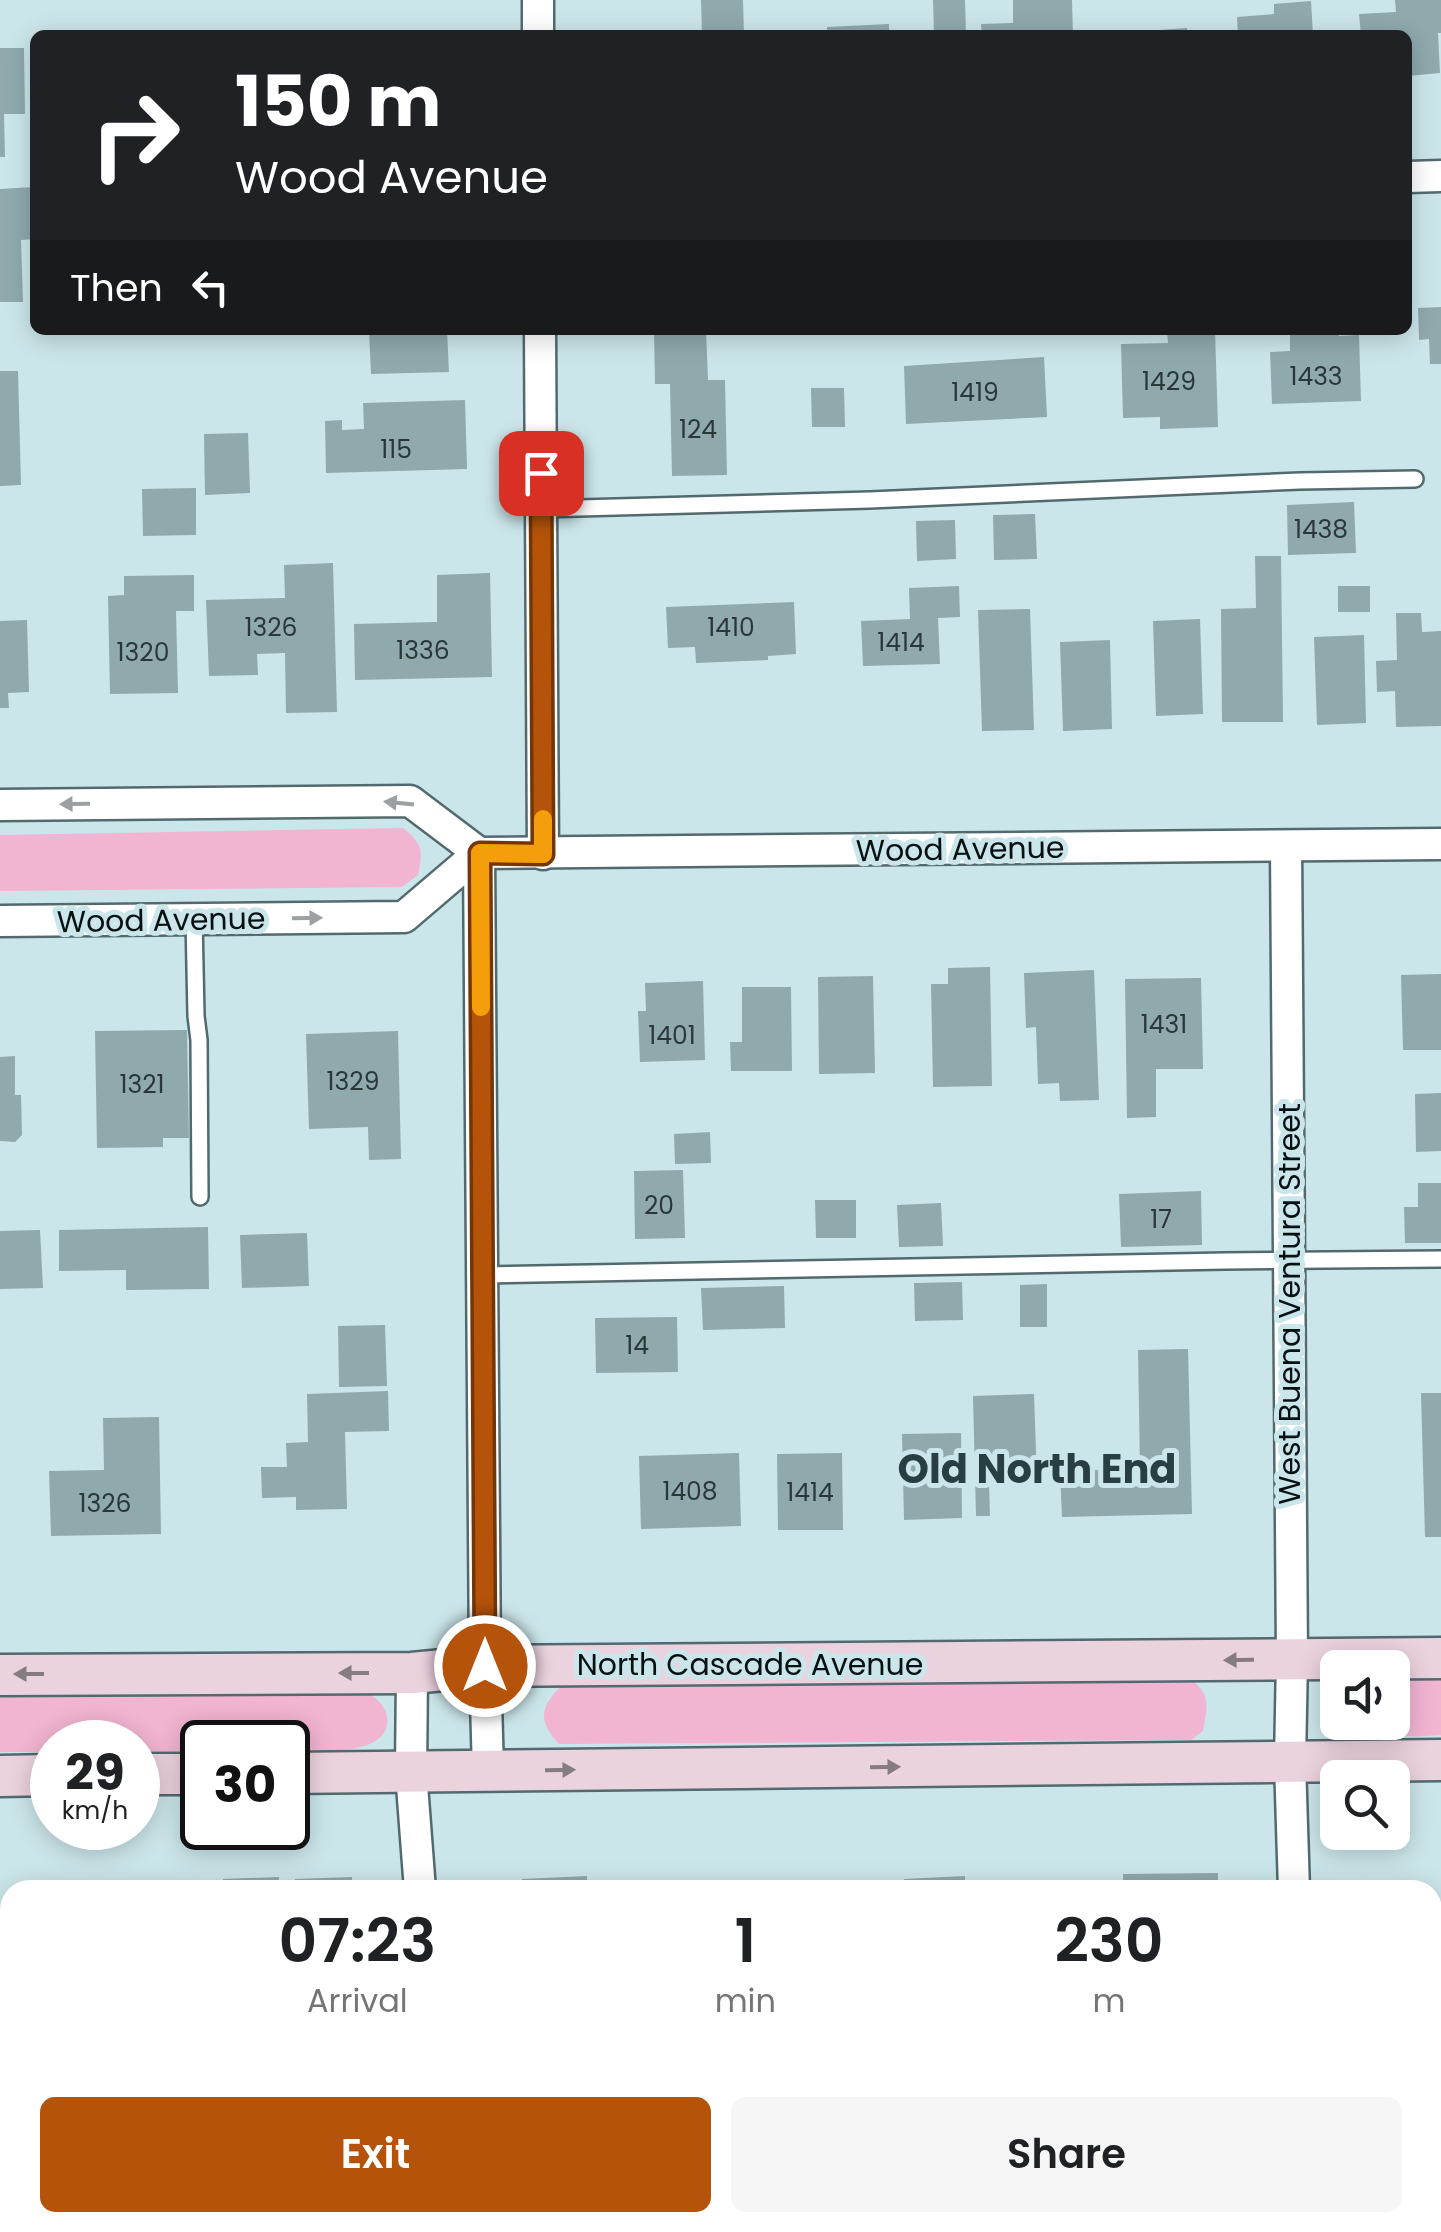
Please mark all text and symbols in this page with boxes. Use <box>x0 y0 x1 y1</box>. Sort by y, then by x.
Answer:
text: 150 m <box>235 52 441 151</box>
icon: right <box>70 70 200 200</box>
text: Wood Avenue <box>235 146 548 209</box>
icon: left <box>183 260 238 315</box>
text: Then <box>70 261 163 314</box>
house number: 1433 <box>1289 359 1343 394</box>
house number: 1429 <box>1142 364 1196 399</box>
house number: 1419 <box>951 375 999 410</box>
house number: 124 <box>679 412 717 447</box>
pin <box>499 431 584 516</box>
house number: 115 <box>380 432 412 467</box>
icon: arrive <box>514 446 569 501</box>
house number: 1438 <box>1294 512 1348 547</box>
house number: 1326 <box>245 610 297 645</box>
house number: 1410 <box>707 610 755 645</box>
house number: 1414 <box>877 625 925 660</box>
house number: 1336 <box>396 633 450 668</box>
house number: 1320 <box>117 635 169 670</box>
one-way arrow <box>383 795 414 811</box>
one-way arrow <box>58 796 90 812</box>
street label: Wood Avenue <box>855 826 1065 872</box>
street label: Wood Avenue <box>56 897 266 943</box>
one-way arrow <box>292 910 324 926</box>
house number: 1431 <box>1141 1007 1187 1042</box>
house number: 1401 <box>648 1018 696 1053</box>
house number: 1329 <box>327 1064 379 1099</box>
house number: 1321 <box>119 1067 165 1102</box>
street label: West Buena Ventura Street <box>1268 1103 1311 1505</box>
house number: 20 <box>644 1188 674 1223</box>
house number: 17 <box>1150 1202 1172 1237</box>
house number: 14 <box>625 1328 649 1363</box>
district label: Old North End <box>898 1441 1177 1497</box>
house number: 1408 <box>662 1474 718 1509</box>
house number: 1414 <box>786 1475 834 1510</box>
house number: 1326 <box>79 1486 131 1521</box>
position arrow <box>433 1614 537 1718</box>
street label: North Cascade Avenue <box>577 1643 923 1686</box>
map controls <box>1320 1650 1410 1850</box>
button: sound <box>1320 1650 1410 1740</box>
one-way arrow <box>1222 1652 1254 1668</box>
one-way arrow <box>337 1665 369 1681</box>
one-way arrow <box>12 1666 44 1682</box>
speed limit sign: 30 <box>180 1720 310 1850</box>
text: 29 <box>65 1737 125 1808</box>
one-way arrow <box>869 1758 901 1774</box>
button: search <box>1320 1760 1410 1850</box>
one-way arrow <box>544 1762 576 1778</box>
text: km/h <box>62 1793 128 1828</box>
text: 07:23 <box>278 1899 436 1983</box>
text: 1 <box>734 1899 756 1983</box>
text: 230 <box>1054 1899 1164 1983</box>
text: Arrival <box>307 1978 408 2023</box>
text: min <box>715 1978 776 2023</box>
text: m <box>1092 1978 1125 2023</box>
button: Exit <box>40 2097 711 2212</box>
button: Share <box>731 2097 1402 2212</box>

